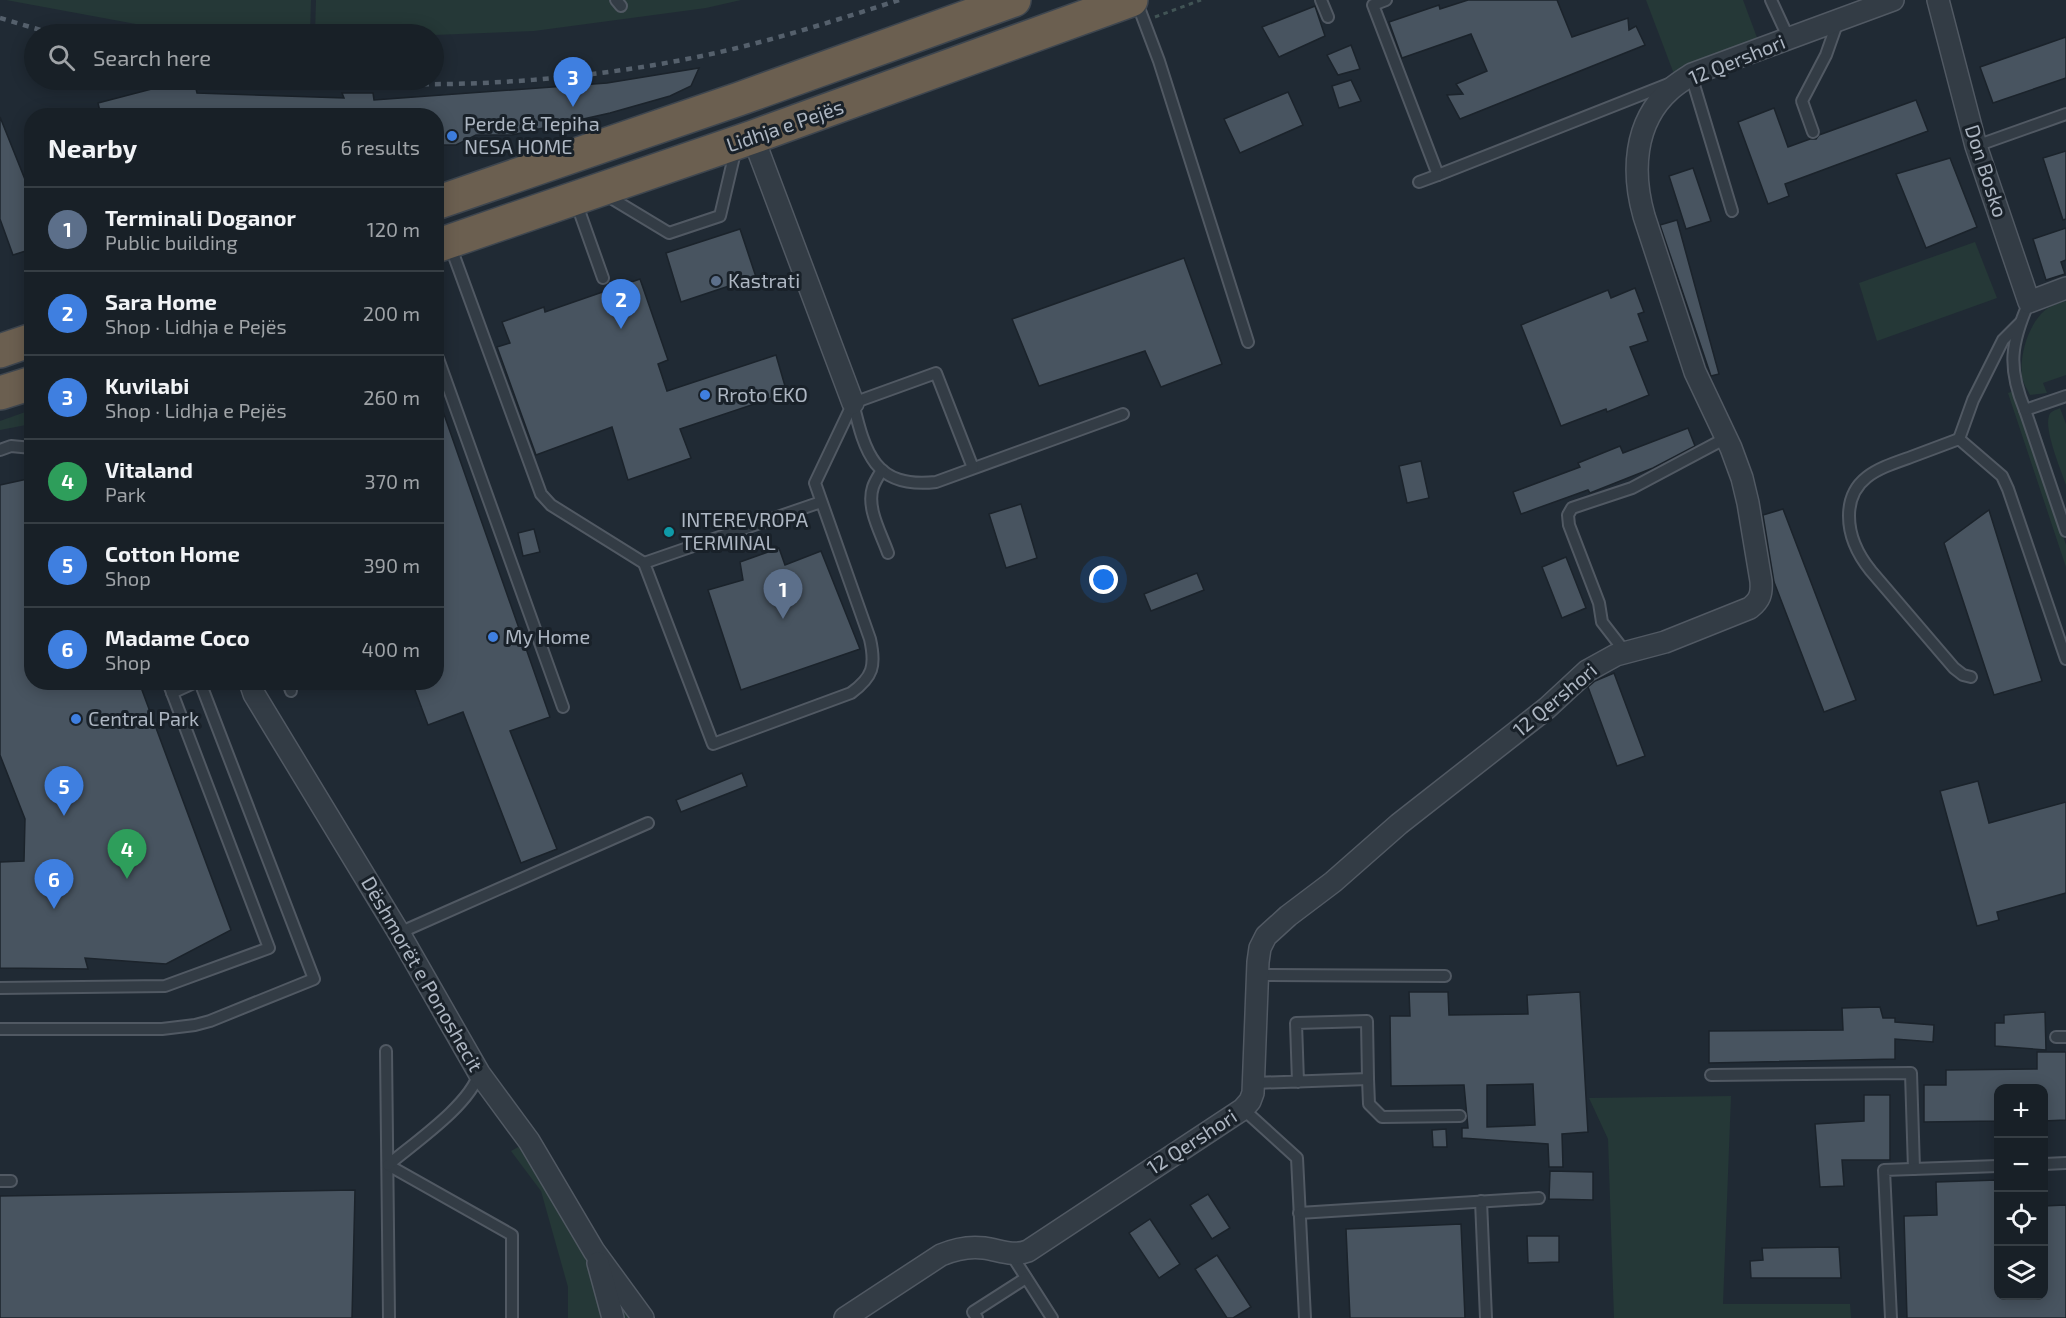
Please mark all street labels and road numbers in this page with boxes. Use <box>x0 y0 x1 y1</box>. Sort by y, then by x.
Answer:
street label: 12 Qershori <box>1685 29 1788 89</box>
street label: Lidhja e Pejës <box>723 94 846 156</box>
street label: Don Bosko <box>1961 121 2013 220</box>
street label: 12 Qershori <box>1508 657 1601 741</box>
street label: Dëshmorët e Ponoshecit <box>357 872 489 1076</box>
street label: 12 Qershori <box>1142 1103 1241 1179</box>

